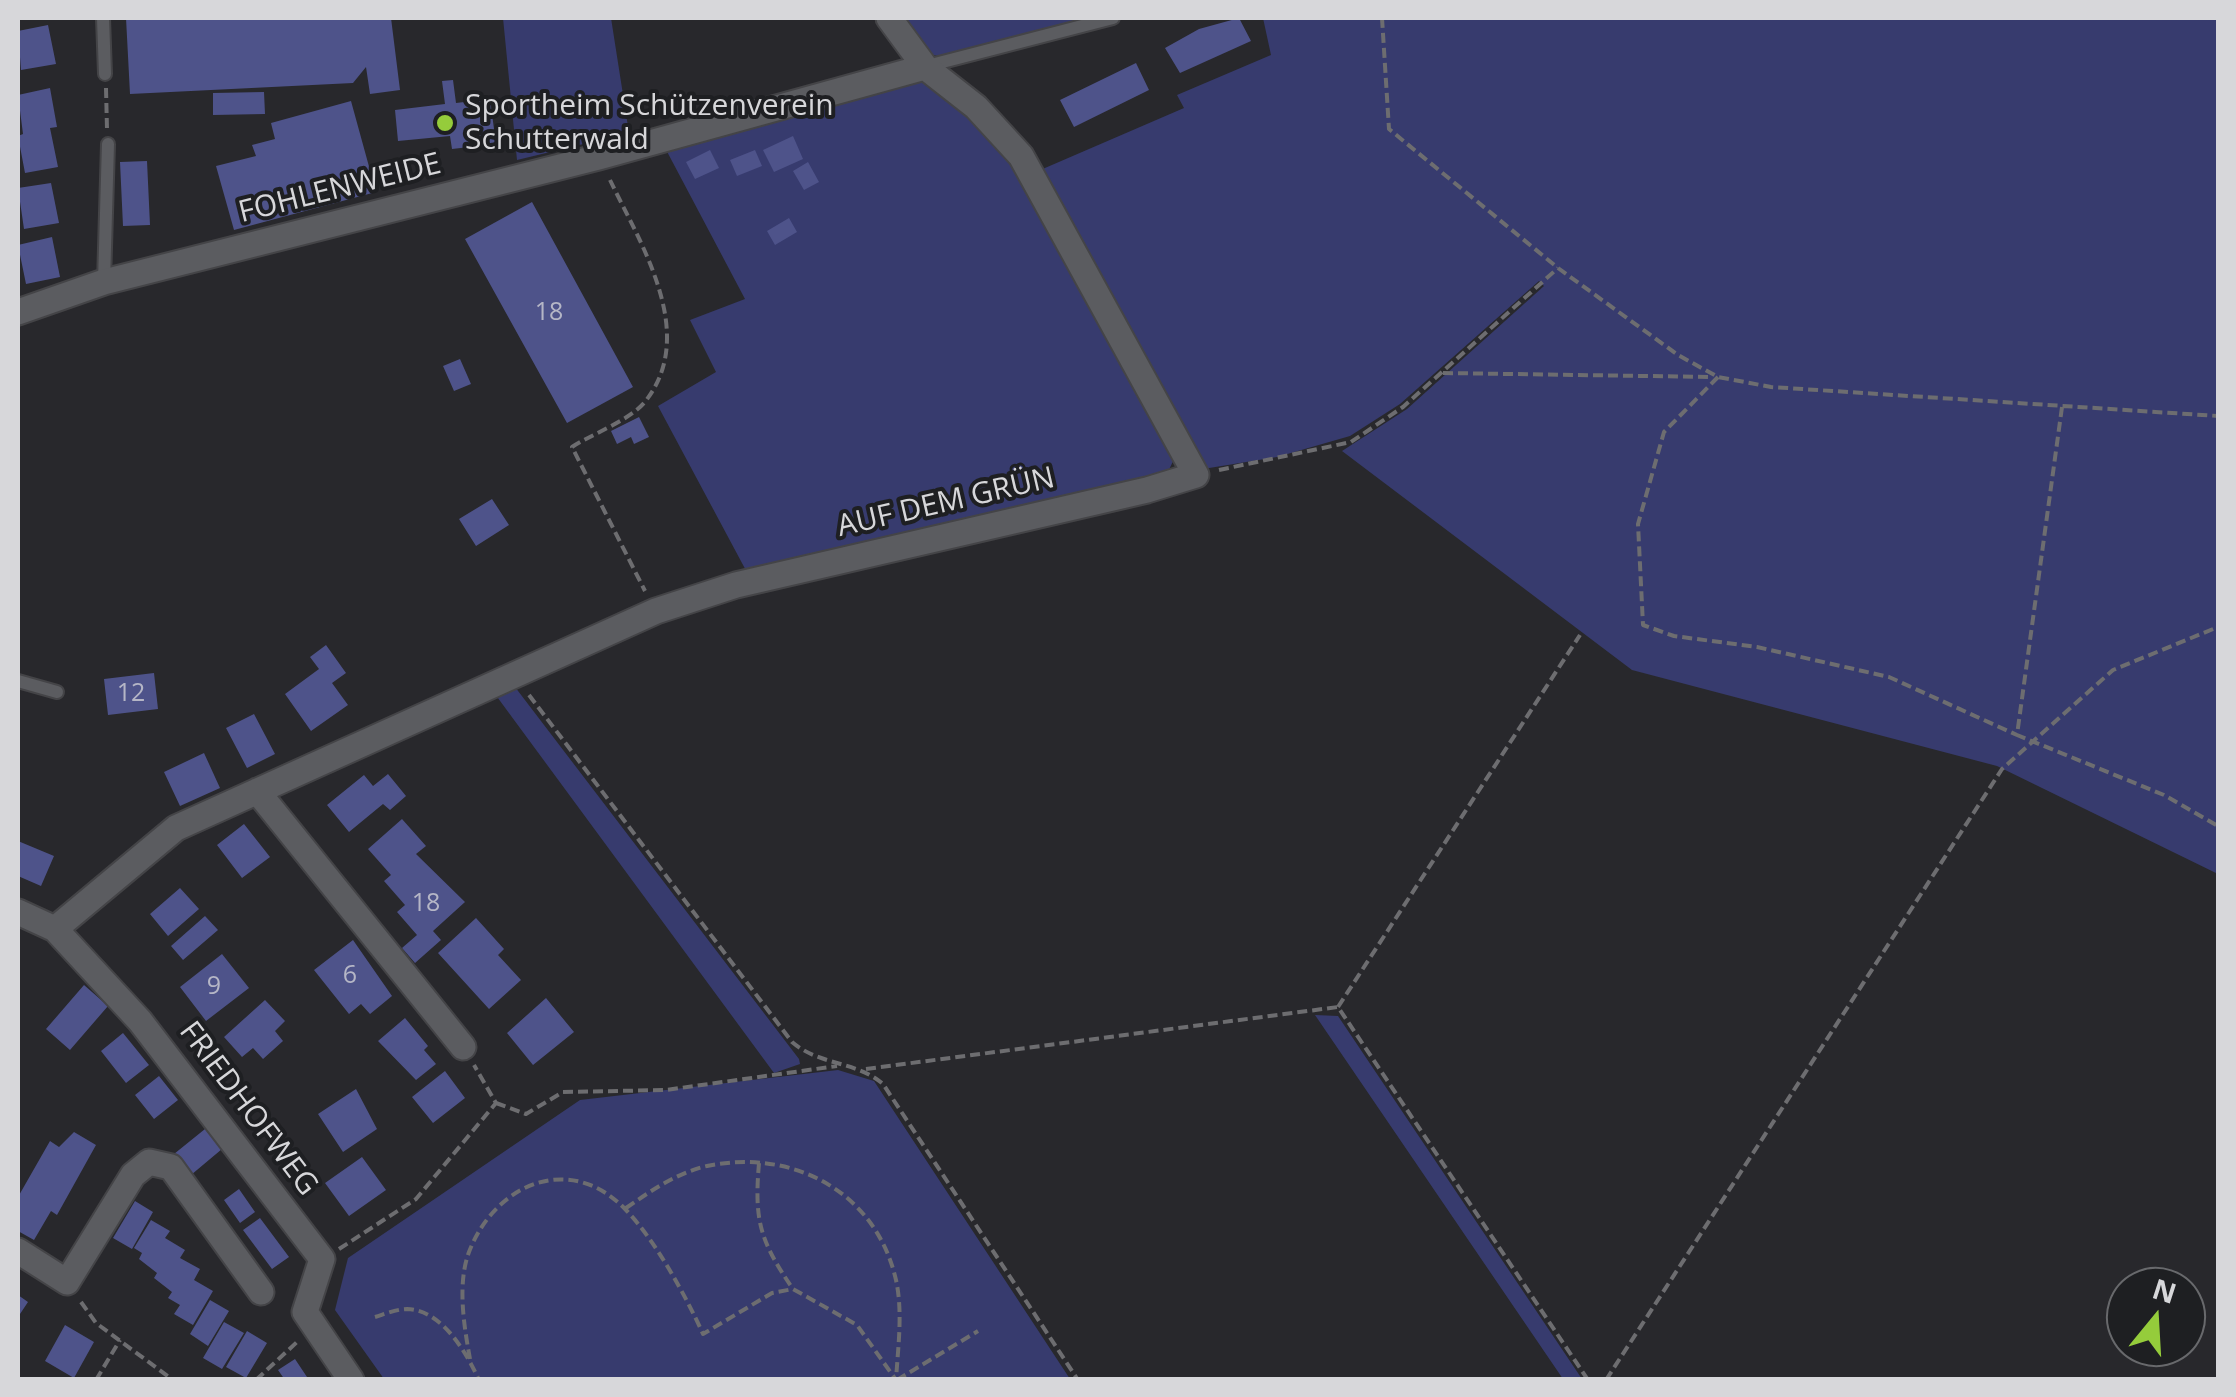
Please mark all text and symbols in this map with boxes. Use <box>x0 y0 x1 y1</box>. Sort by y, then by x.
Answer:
place label: Sportheim Schützenverein Schutterwald <box>465 88 834 158</box>
marker: Sportheim Schützenverein Schutterwald <box>434 112 456 134</box>
street label: FOHLENWEIDE <box>235 146 445 232</box>
house number: 18 <box>535 298 563 328</box>
street label: AUF DEM GRÜN <box>834 460 1058 546</box>
house number: 12 <box>117 679 145 709</box>
house number: 18 <box>412 889 440 919</box>
house number: 6 <box>343 961 357 991</box>
house number: 9 <box>207 972 221 1002</box>
street label: FRIEDHOFWEG <box>171 1015 325 1203</box>
north arrow <box>2106 1267 2206 1367</box>
text: N <box>2148 1269 2181 1312</box>

